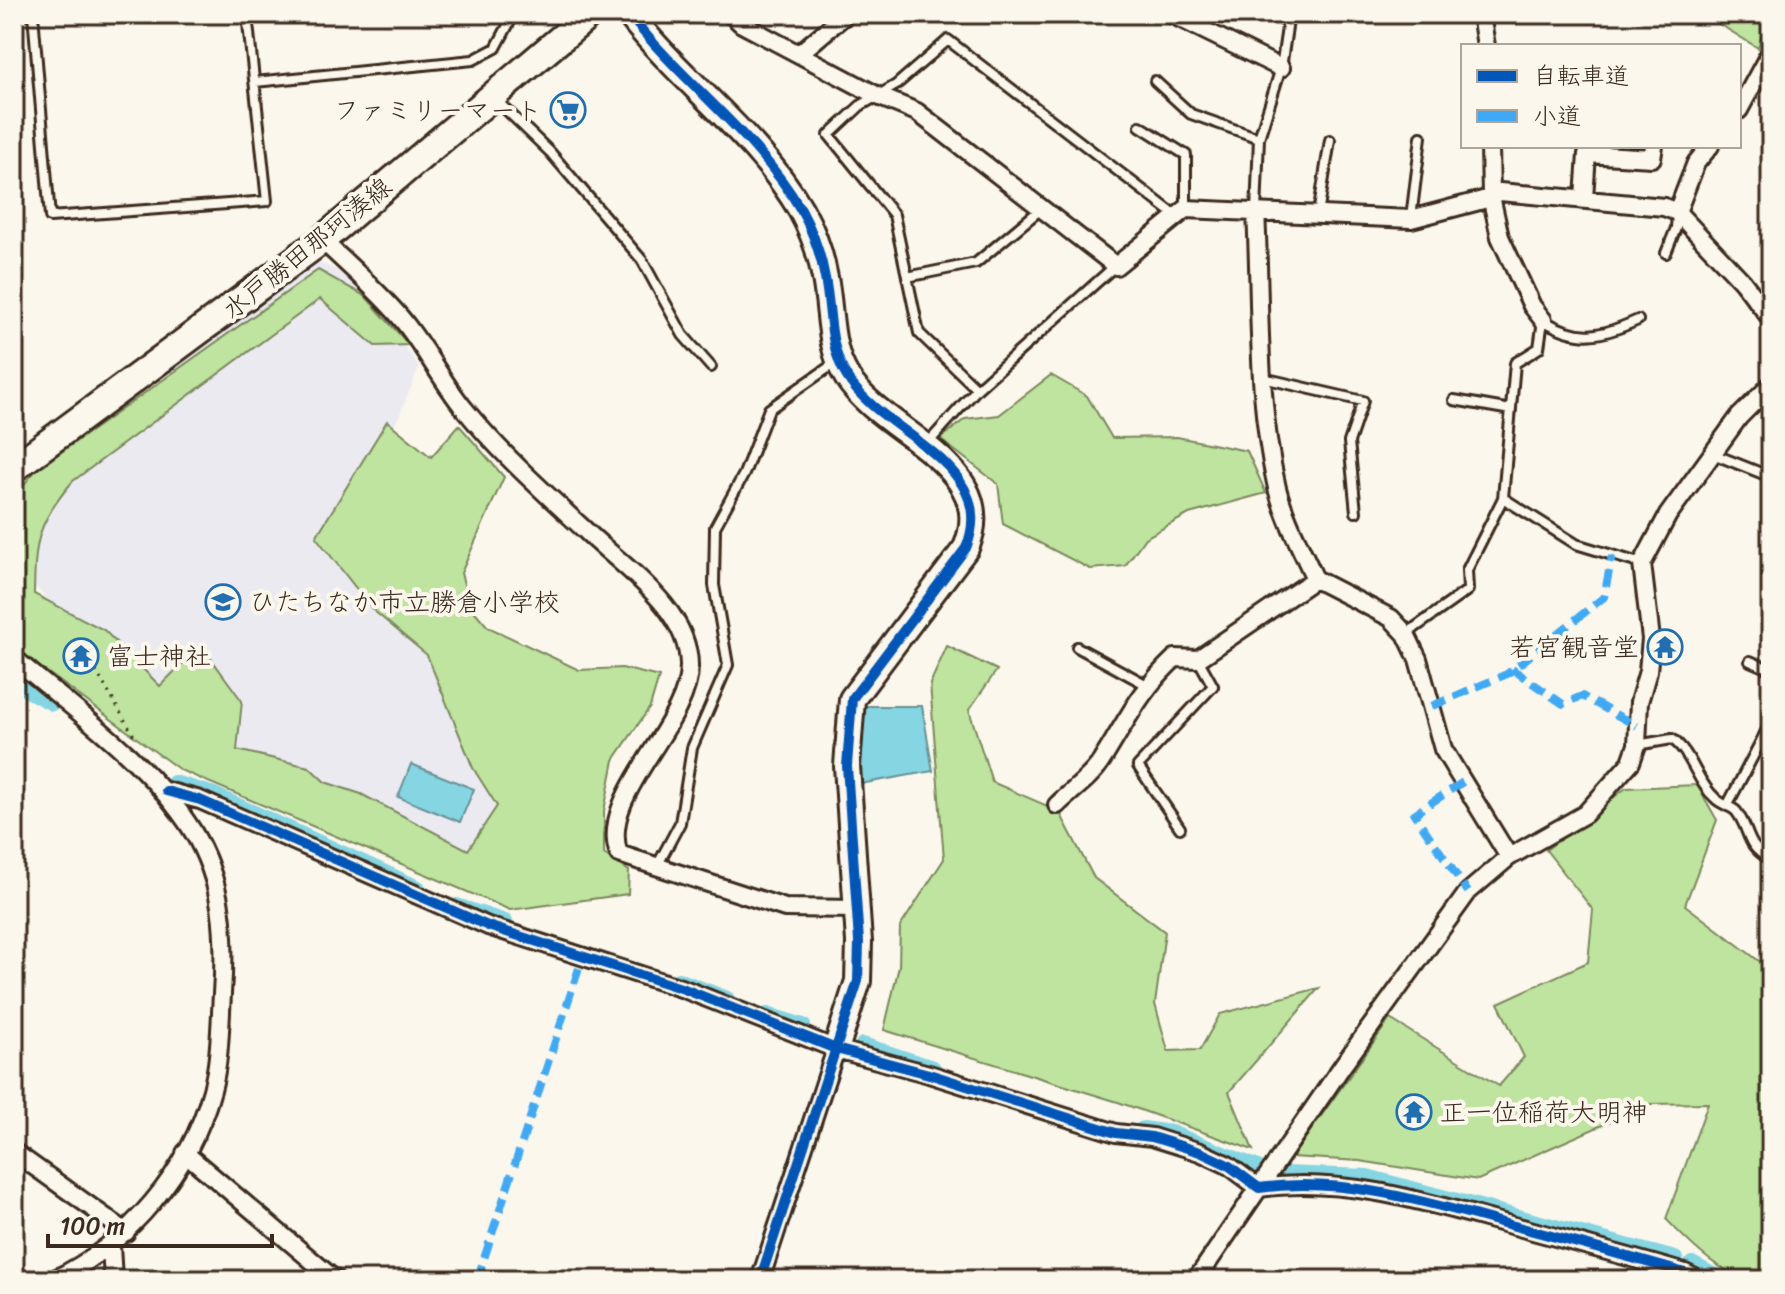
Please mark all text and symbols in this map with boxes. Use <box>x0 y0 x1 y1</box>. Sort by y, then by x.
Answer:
legend <box>1461 44 1741 148</box>
text: 自転車道 <box>1533 55 1629 97</box>
place label: ファミリーマート <box>333 87 542 133</box>
supermarket icon: ファミリーマート <box>549 91 587 129</box>
text: 小道 <box>1533 95 1581 137</box>
street label: 水戸勝田那珂湊線 <box>212 165 402 331</box>
place label: ひたちなか市立勝倉小学校 <box>249 579 560 625</box>
school or university icon: ひたちなか市立勝倉小学校 <box>204 583 242 621</box>
place label: 若宮観音堂 <box>1509 624 1639 670</box>
temple icon: 若宮観音堂 <box>1646 628 1684 666</box>
place label: 富士神社 <box>107 633 211 679</box>
temple icon: 富士神社 <box>62 637 100 675</box>
place label: 正一位稲荷大明神 <box>1440 1089 1648 1135</box>
temple icon: 正一位稲荷大明神 <box>1395 1093 1433 1131</box>
scale bar <box>48 1198 272 1248</box>
text: 100 m <box>60 1205 125 1247</box>

